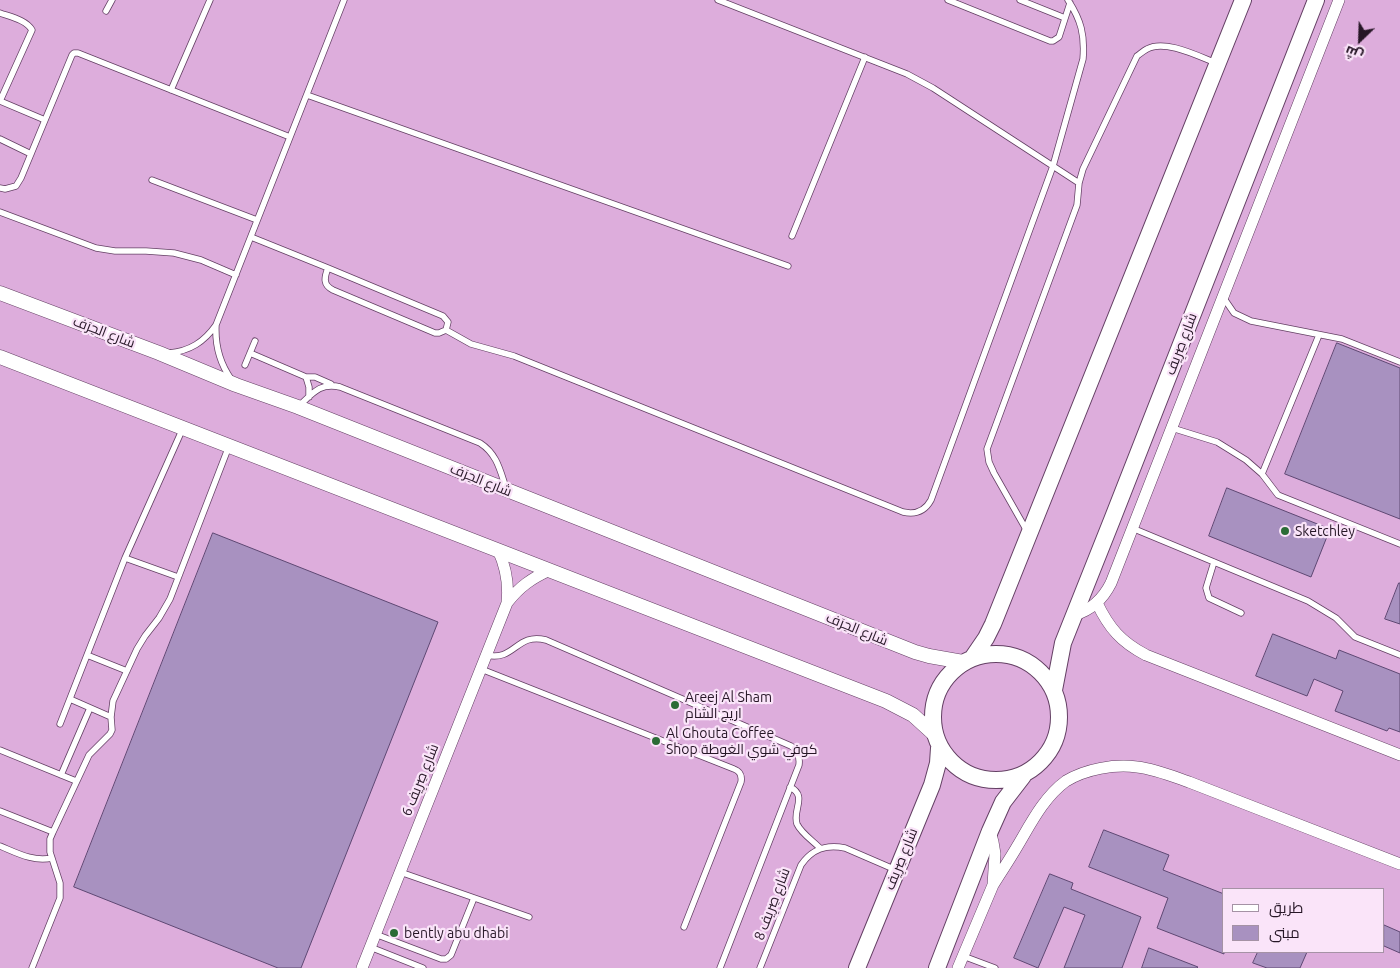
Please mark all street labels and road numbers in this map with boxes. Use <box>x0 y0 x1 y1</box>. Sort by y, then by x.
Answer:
street label: شارع صِرِيف <box>1161 311 1201 377</box>
street label: شارع الحِرَف <box>71 313 137 351</box>
street label: شارع الحِرَف <box>448 460 514 500</box>
street label: شارع الحِرَف <box>824 609 890 649</box>
street label: شارع صِرِيف 6 <box>398 742 442 818</box>
street label: شارع صِرِيف <box>881 826 921 892</box>
street label: شارع صِرِيف 8 <box>750 865 794 943</box>

